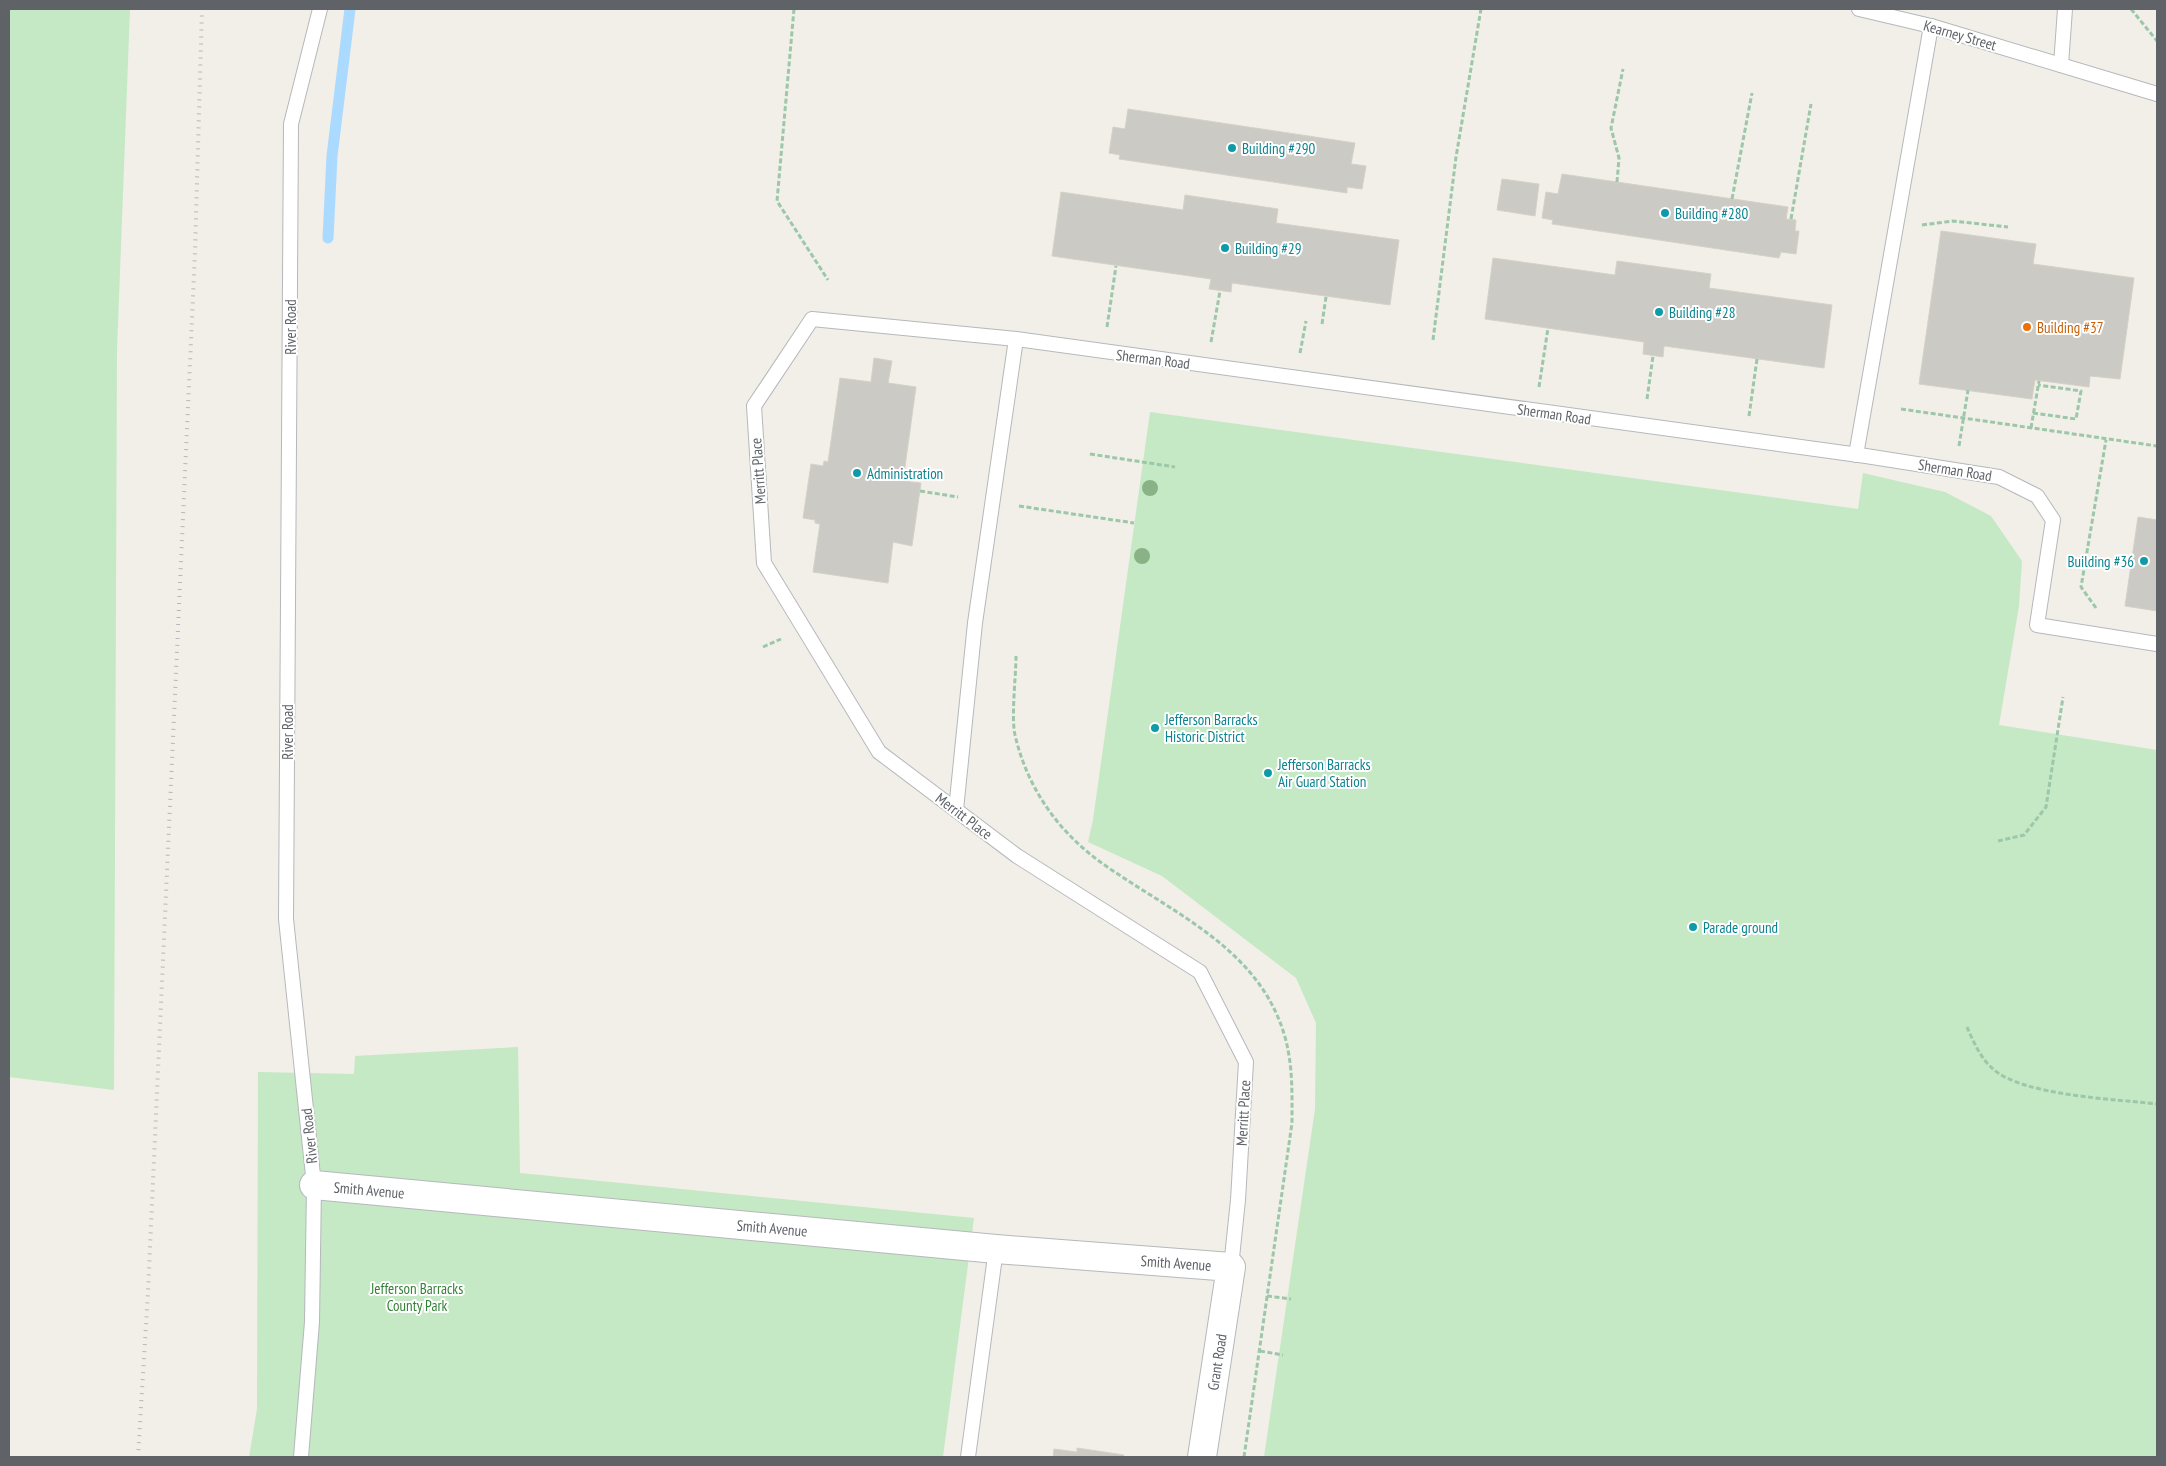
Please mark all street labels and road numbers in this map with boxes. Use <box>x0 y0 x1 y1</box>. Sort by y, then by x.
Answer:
street label: Kearney Street <box>1921 16 1999 54</box>
street label: River Road <box>281 299 300 355</box>
street label: Sherman Road <box>1115 345 1191 373</box>
street label: Sherman Road <box>1516 399 1592 429</box>
street label: Merritt Place <box>746 437 770 505</box>
street label: Sherman Road <box>1917 455 1993 485</box>
street label: River Road <box>278 704 297 760</box>
street label: Merritt Place <box>932 788 996 844</box>
street label: Merritt Place <box>1232 1079 1254 1147</box>
street label: River Road <box>297 1107 321 1165</box>
street label: Smith Avenue <box>333 1177 405 1203</box>
street label: Smith Avenue <box>736 1215 808 1241</box>
street label: Smith Avenue <box>1140 1251 1212 1275</box>
street label: Grant Road <box>1203 1332 1231 1392</box>

